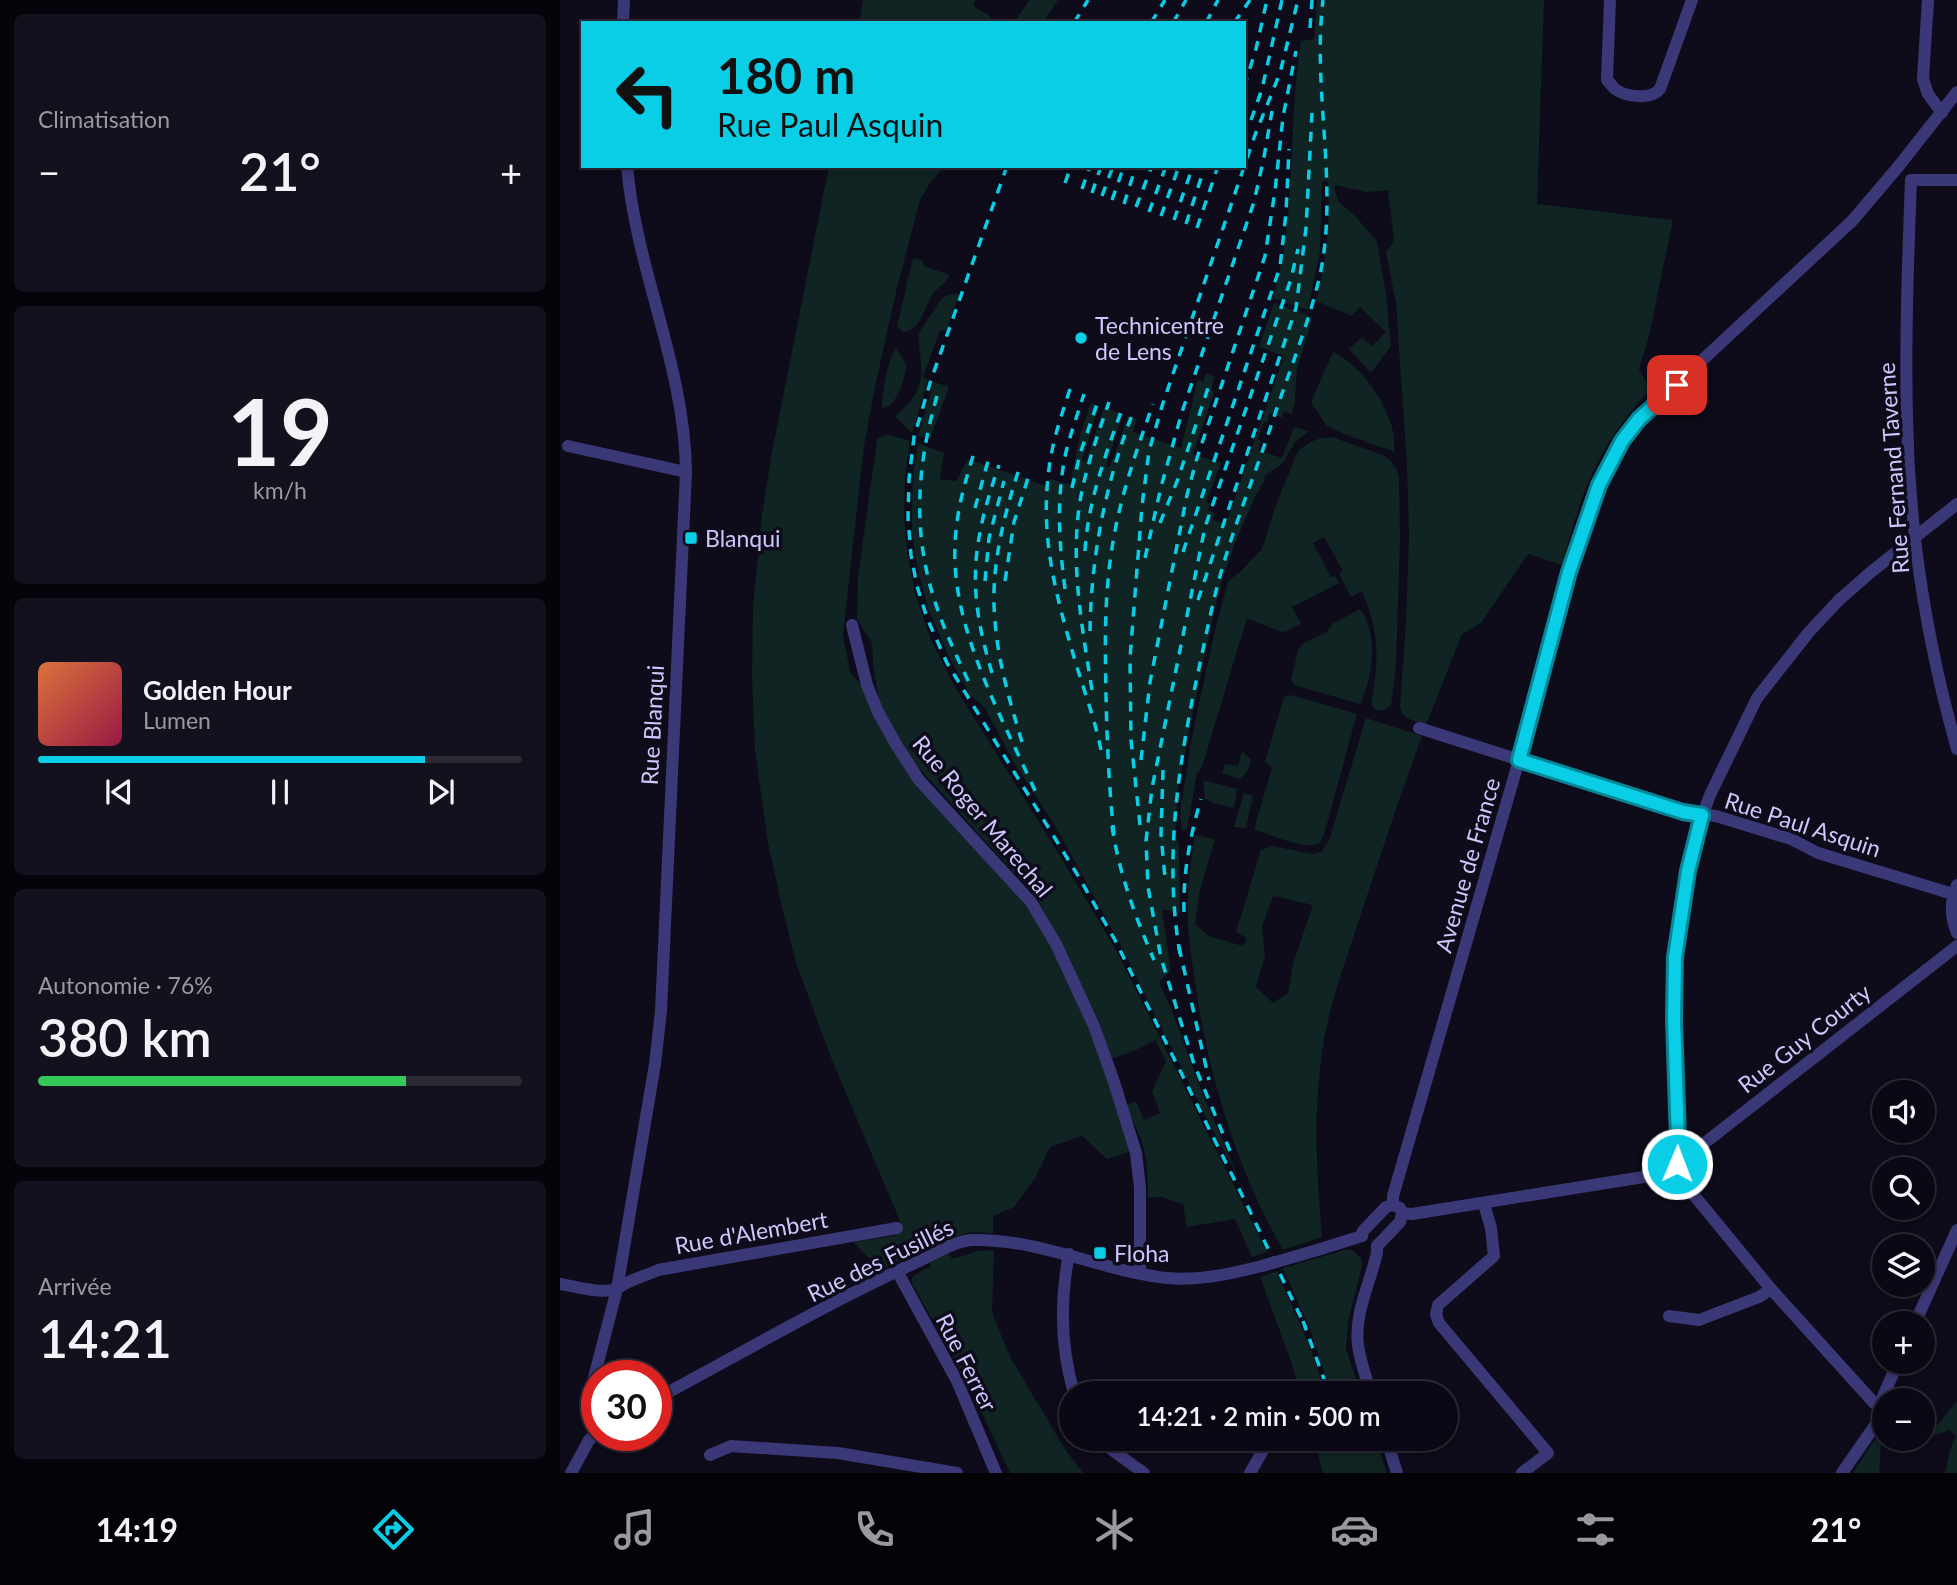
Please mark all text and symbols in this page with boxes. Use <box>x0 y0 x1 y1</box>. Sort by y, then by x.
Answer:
text: 180 m <box>717 46 855 104</box>
icon: left <box>602 49 693 140</box>
text: Climatisation <box>38 105 170 133</box>
text: Rue Paul Asquin <box>717 105 943 144</box>
text: 21° <box>239 140 321 202</box>
text: − <box>38 149 60 195</box>
text: + <box>500 149 522 195</box>
place label: Technicentre de Lens <box>1095 311 1224 365</box>
marker: Technicentre de Lens <box>1073 330 1089 346</box>
pin <box>1647 355 1707 415</box>
street label: Rue Fernand Taverne <box>1872 361 1914 575</box>
icon: arrive <box>1658 366 1696 404</box>
text: 19 <box>227 376 333 485</box>
text: km/h <box>253 476 307 504</box>
place label: Blanqui <box>705 524 781 552</box>
marker: Blanqui <box>683 530 699 546</box>
street label: Rue Blanqui <box>635 664 669 786</box>
text: Golden Hour <box>143 674 292 706</box>
text: Lumen <box>143 706 211 734</box>
street label: Rue Roger Marechal <box>907 730 1059 902</box>
icon: previous <box>100 773 138 811</box>
icon: pause <box>261 773 299 811</box>
icon: next <box>422 773 460 811</box>
street label: Avenue de France <box>1429 774 1505 956</box>
street label: Rue Paul Asquin <box>1721 786 1885 862</box>
text: Autonomie · 76% <box>38 971 213 999</box>
street label: Rue Guy Courty <box>1732 977 1876 1099</box>
text: 380 km <box>38 1006 212 1068</box>
map controls <box>1872 1080 1935 1451</box>
button: sound <box>1872 1080 1935 1143</box>
position arrow <box>1640 1127 1714 1201</box>
button: search <box>1872 1157 1935 1220</box>
street label: Rue d'Alembert <box>672 1205 830 1259</box>
street label: Rue des Fusillés <box>802 1213 958 1307</box>
button: layers <box>1872 1234 1935 1297</box>
place label: Floha <box>1114 1239 1170 1267</box>
marker: Floha <box>1092 1245 1108 1261</box>
text: Arrivée <box>38 1272 112 1300</box>
text: 14:21 <box>38 1307 172 1369</box>
street label: Rue Ferrer <box>931 1309 1004 1416</box>
button: + <box>1872 1311 1935 1374</box>
speed limit sign: 30 <box>581 1360 672 1451</box>
button: − <box>1872 1388 1935 1451</box>
text: 14:21 · 2 min · 500 m <box>1136 1400 1381 1432</box>
icon: directions <box>369 1505 418 1554</box>
icon: music <box>610 1505 659 1554</box>
icon: phone <box>850 1505 899 1554</box>
icon: climate <box>1090 1505 1139 1554</box>
icon: car <box>1330 1505 1379 1554</box>
icon: filters <box>1571 1505 1620 1554</box>
text: 14:19 <box>96 1510 178 1549</box>
text: 21° <box>1811 1510 1861 1549</box>

